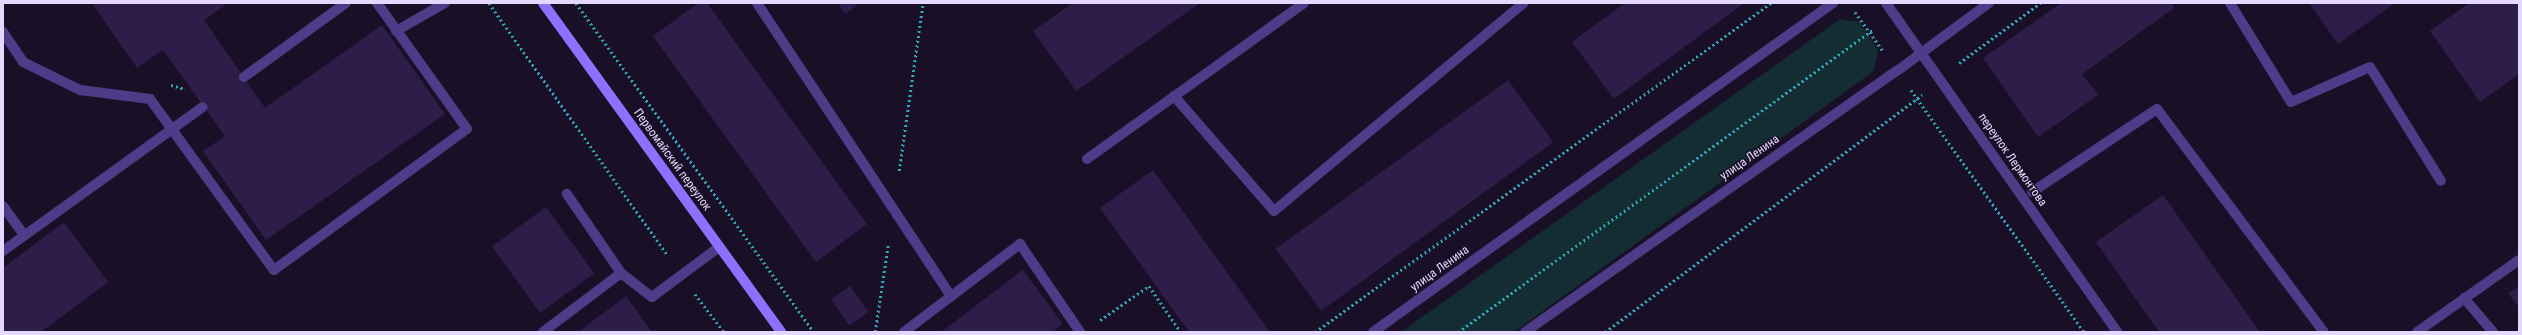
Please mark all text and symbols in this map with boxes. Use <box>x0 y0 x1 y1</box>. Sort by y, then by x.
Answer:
street label: Первомайский переулок <box>630 106 714 214</box>
street label: переулок Лермонтова <box>1975 111 2049 209</box>
street label: улица Ленина <box>1718 132 1782 184</box>
street label: улица Ленина <box>1408 243 1472 295</box>

